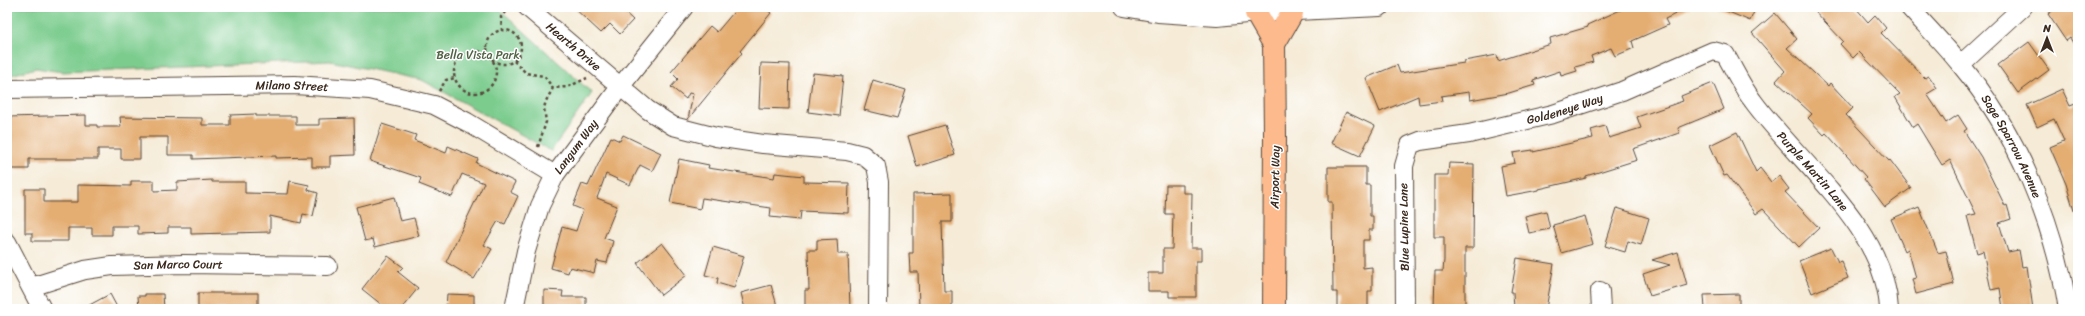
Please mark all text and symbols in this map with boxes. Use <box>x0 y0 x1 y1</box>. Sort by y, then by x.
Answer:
street label: Hearth Drive <box>541 16 606 77</box>
north arrow <box>2027 18 2067 58</box>
text: N <box>2042 19 2051 38</box>
park label: Bella Vista Park <box>436 44 520 66</box>
street label: Milano Street <box>255 74 329 98</box>
street label: Goldeneye Way <box>1524 87 1607 131</box>
street label: Sage Sparrow Avenue <box>1975 90 2048 202</box>
street label: Langum Way <box>548 114 604 179</box>
street label: Purple Martin Lane <box>1771 126 1855 216</box>
street label: Airport Way <box>1263 144 1287 210</box>
street label: Blue Lupine Lane <box>1392 183 1416 271</box>
street label: San Marco Court <box>133 253 223 276</box>

